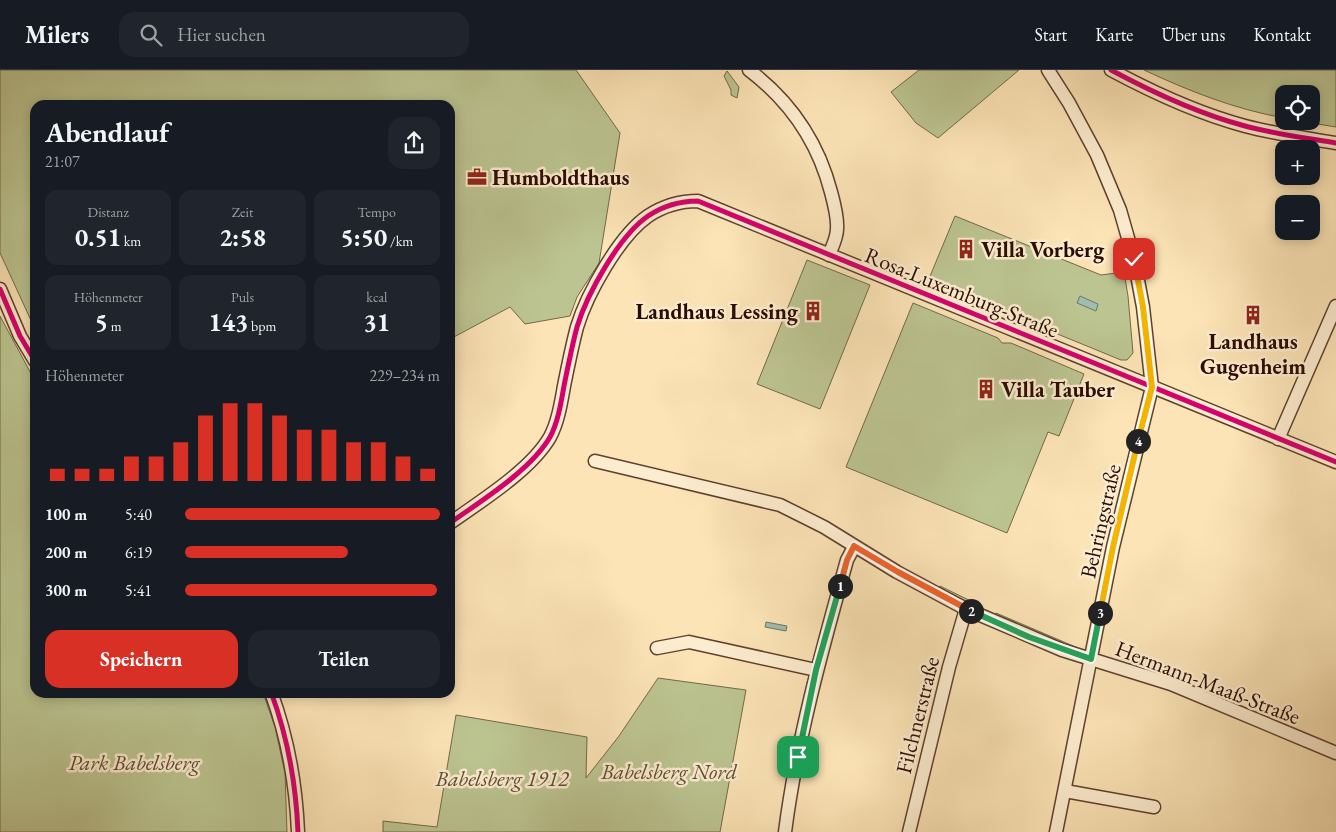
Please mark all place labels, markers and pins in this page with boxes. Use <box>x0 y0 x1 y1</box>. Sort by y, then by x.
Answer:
place label: Humboldthaus <box>492 163 630 192</box>
office icon: Humboldthaus <box>466 166 488 188</box>
place label: Villa Vorberg <box>981 235 1105 264</box>
building icon: Villa Vorberg <box>955 238 977 260</box>
pin <box>1113 238 1155 280</box>
place label: Landhaus Lessing <box>635 297 799 326</box>
building icon: Landhaus Lessing <box>802 300 824 322</box>
building icon: Landhaus Gugenheim <box>1242 304 1264 326</box>
place label: Landhaus Gugenheim <box>1200 327 1306 381</box>
place label: Villa Tauber <box>1001 375 1116 404</box>
building icon: Villa Tauber <box>975 378 997 400</box>
pin: 4 <box>1126 428 1150 454</box>
pin: 1 <box>828 574 852 598</box>
pin: 2 <box>958 598 984 624</box>
pin: 3 <box>1088 600 1112 626</box>
pin <box>777 736 819 778</box>

